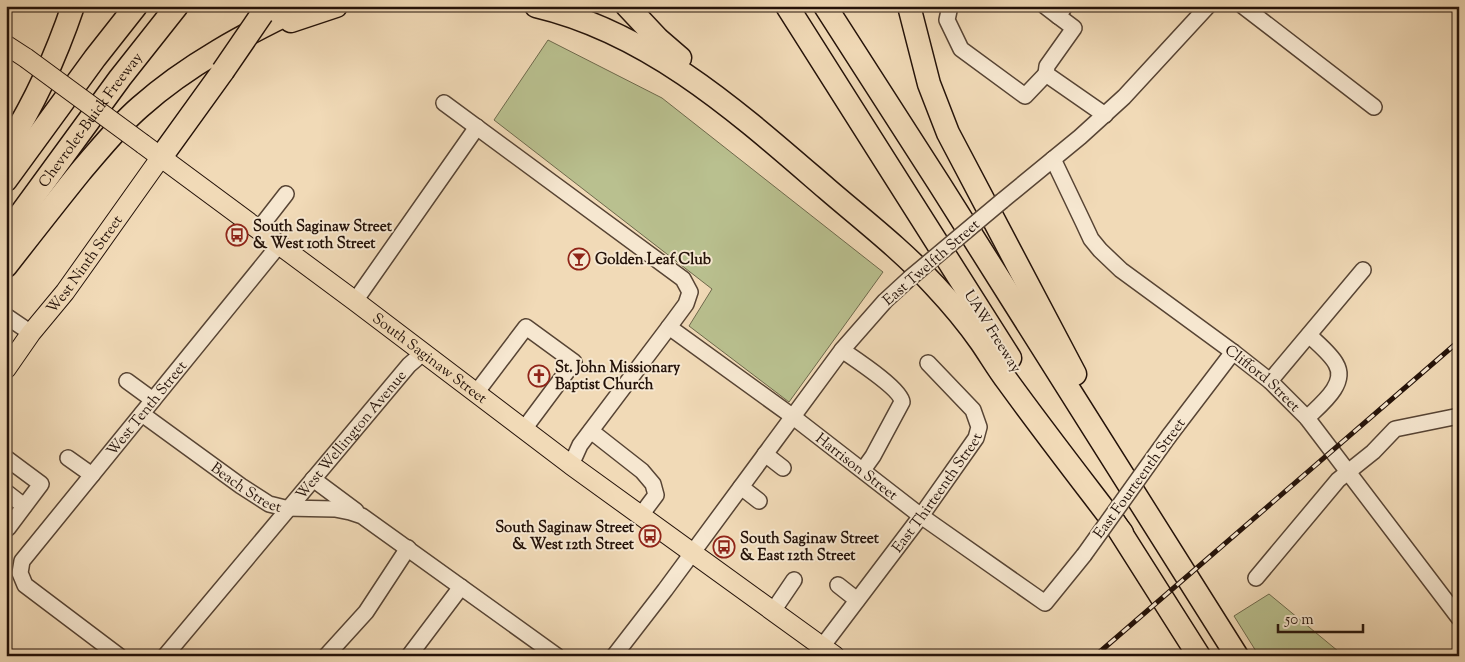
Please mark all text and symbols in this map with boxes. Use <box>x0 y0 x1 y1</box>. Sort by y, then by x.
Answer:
street label: Chevrolet-Buick Freeway <box>34 48 149 193</box>
street label: West Ninth Street <box>42 211 128 319</box>
street label: East Twelfth Street <box>879 215 985 311</box>
place label: South Saginaw Street & West 10th Street <box>253 217 393 255</box>
bus stop icon: South Saginaw Street & West 10th Street <box>225 223 249 247</box>
bar icon: Golden Leaf Club <box>567 247 591 271</box>
place label: Golden Leaf Club <box>595 250 711 271</box>
street label: UAW Freeway <box>958 286 1026 378</box>
street label: South Saginaw Street <box>367 309 491 410</box>
street label: Clifford Street <box>1220 340 1304 417</box>
street label: West Tenth Street <box>102 357 193 461</box>
place label: St. John Missionary Baptist Church <box>555 358 681 396</box>
church icon: St. John Missionary Baptist Church <box>527 364 551 388</box>
street label: West Wellington Avenue <box>291 366 412 505</box>
street label: East Fourteenth Street <box>1089 414 1191 543</box>
street label: Harrison Street <box>810 429 902 506</box>
street label: East Thirteenth Street <box>888 431 989 558</box>
street label: Beach Street <box>206 458 283 519</box>
place label: South Saginaw Street & West 12th Street <box>495 518 635 556</box>
bus stop icon: South Saginaw Street & West 12th Street <box>638 524 662 548</box>
place label: South Saginaw Street & East 12th Street <box>740 529 880 567</box>
bus stop icon: South Saginaw Street & East 12th Street <box>712 535 736 559</box>
scale bar <box>1278 602 1362 634</box>
text: 50 m <box>1284 610 1314 631</box>

